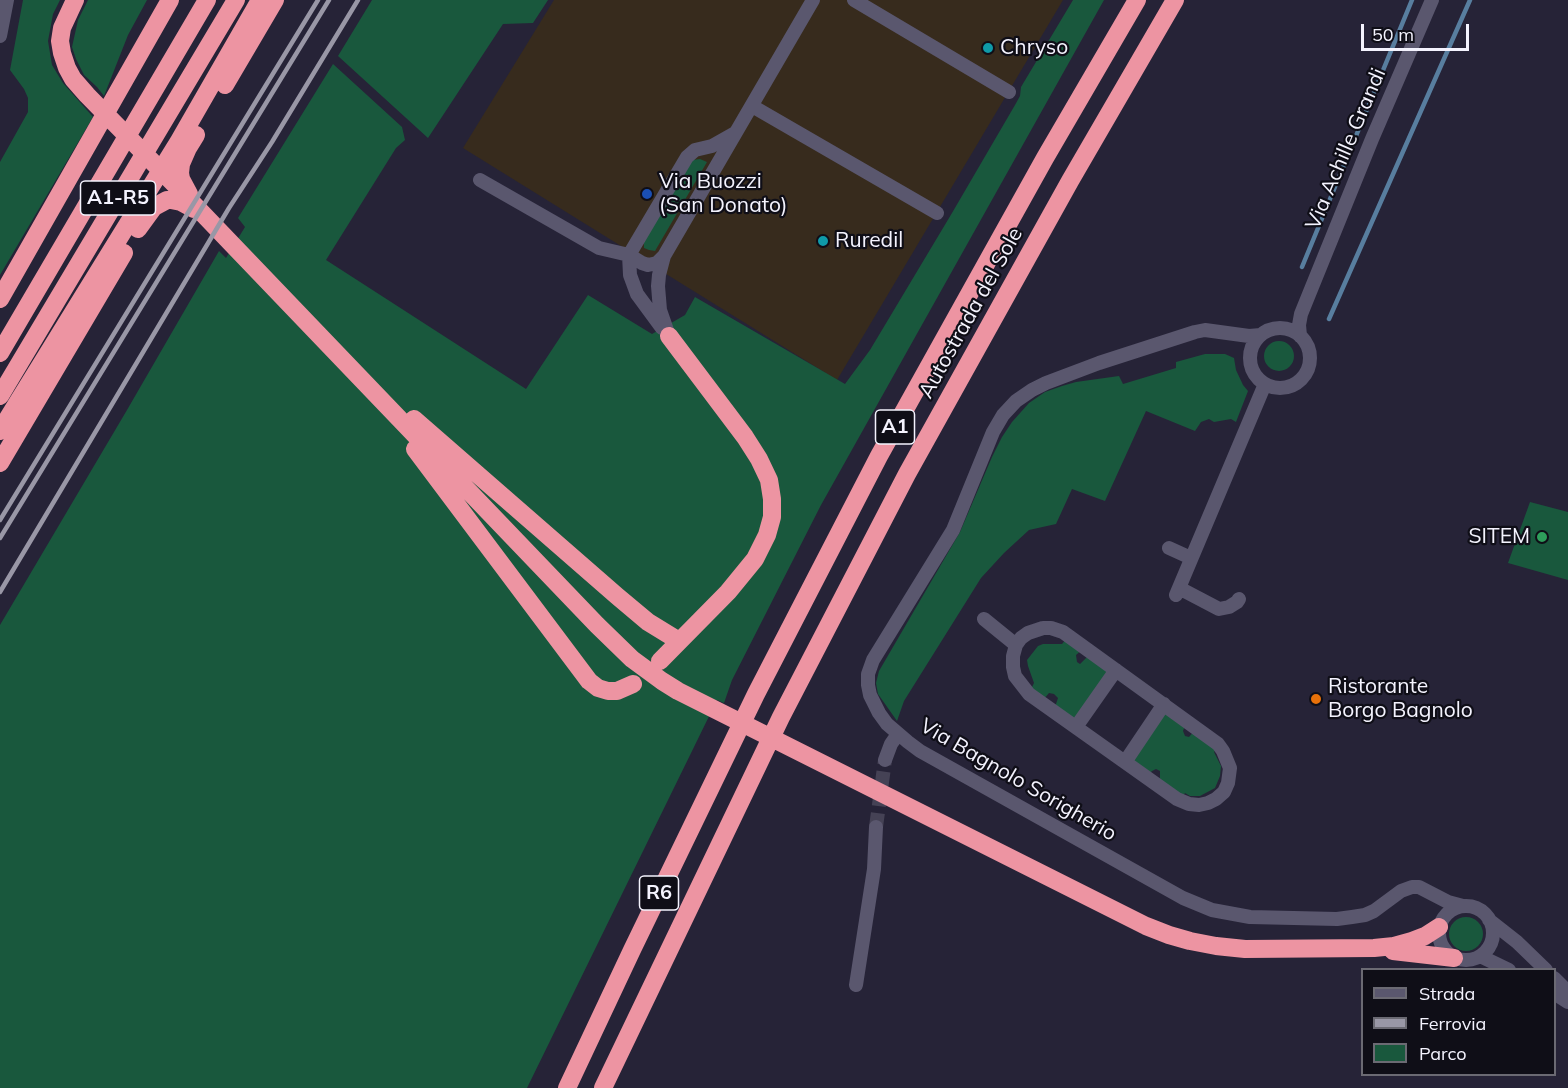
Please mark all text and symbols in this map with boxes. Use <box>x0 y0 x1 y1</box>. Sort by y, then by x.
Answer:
scale bar <box>1364 12 1472 50</box>
text: 50 m <box>1372 23 1414 46</box>
place label: Chryso <box>1000 35 1068 61</box>
marker: Chryso <box>981 41 995 55</box>
street label: Via Achille Grandi <box>1301 64 1391 234</box>
place label: Via Buozzi (San Donato) <box>659 169 787 219</box>
road number: A1-R5 <box>80 181 156 215</box>
marker: Via Buozzi (San Donato) <box>640 187 654 201</box>
street label: Autostrada del Sole <box>914 223 1028 403</box>
place label: Ruredil <box>835 228 903 254</box>
marker: Ruredil <box>816 234 830 248</box>
road number: A1 <box>876 410 914 444</box>
place label: SITEM <box>1468 524 1530 550</box>
marker: SITEM <box>1535 530 1549 544</box>
place label: Ristorante Borgo Bagnolo <box>1328 674 1473 724</box>
marker: Ristorante Borgo Bagnolo <box>1309 692 1323 706</box>
street label: Via Bagnolo Sorigherio <box>915 713 1121 847</box>
road number: R6 <box>640 876 678 910</box>
legend <box>1361 968 1556 1076</box>
text: Strada <box>1419 982 1475 1005</box>
text: Ferrovia <box>1419 1012 1486 1035</box>
text: Parco <box>1419 1042 1467 1065</box>

